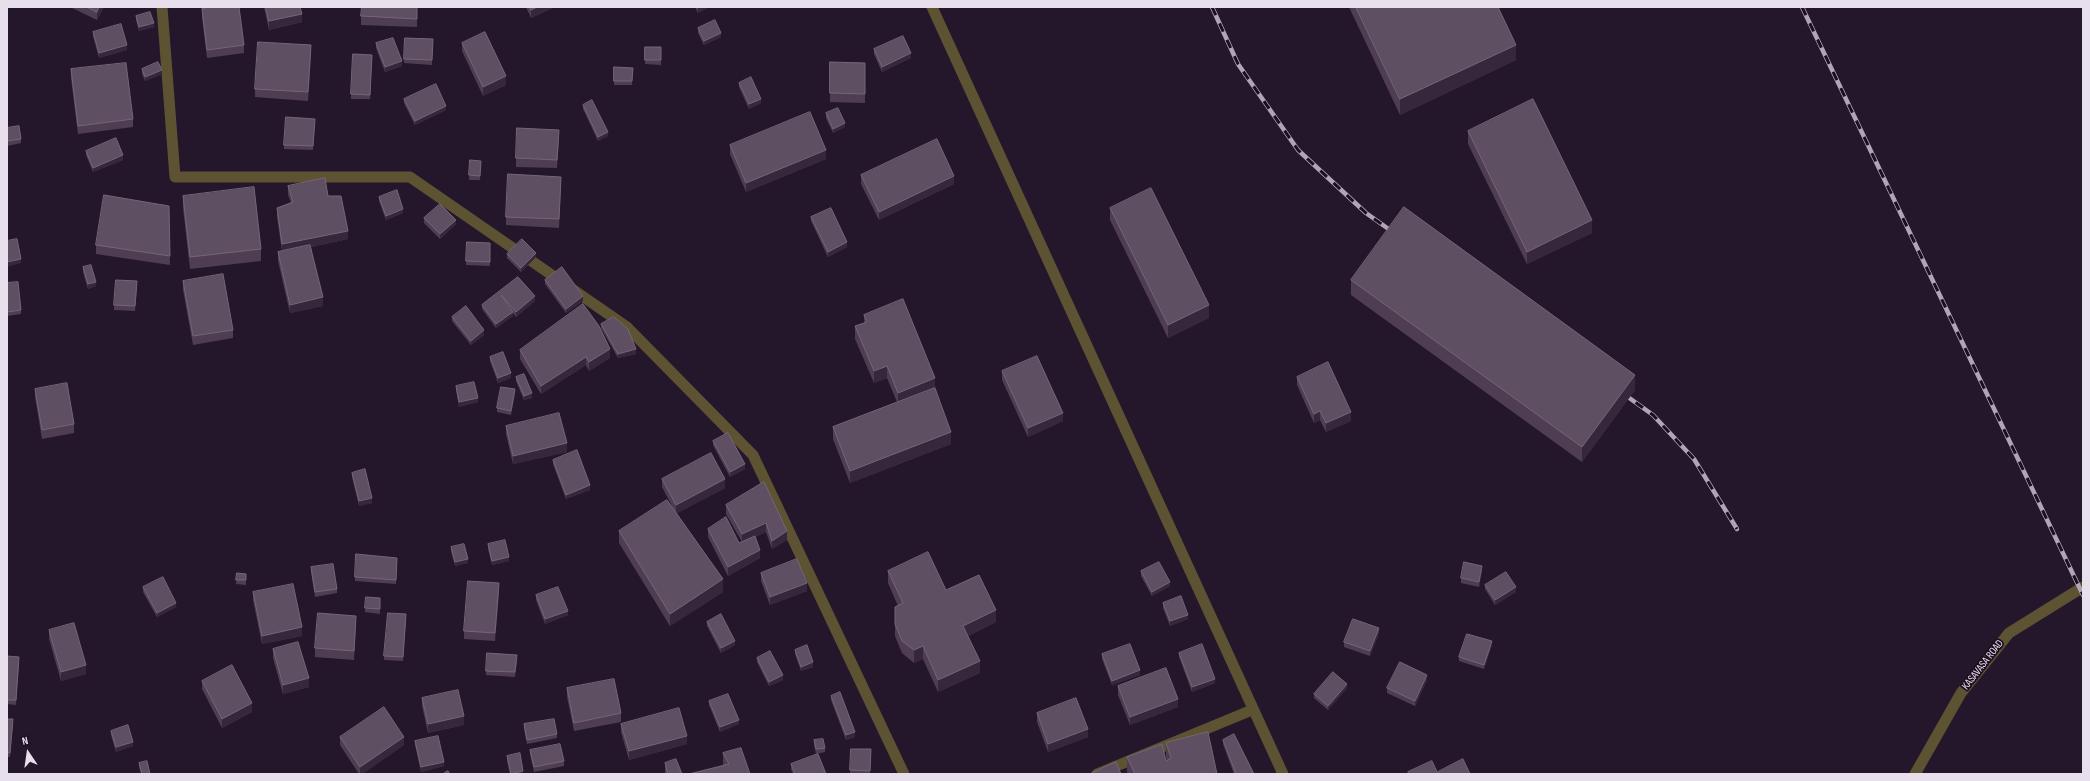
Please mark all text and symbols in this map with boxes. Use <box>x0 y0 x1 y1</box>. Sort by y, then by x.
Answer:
street label: KASAVASA ROAD <box>1959 637 2007 693</box>
north arrow <box>8 733 48 773</box>
text: N <box>21 734 30 748</box>

